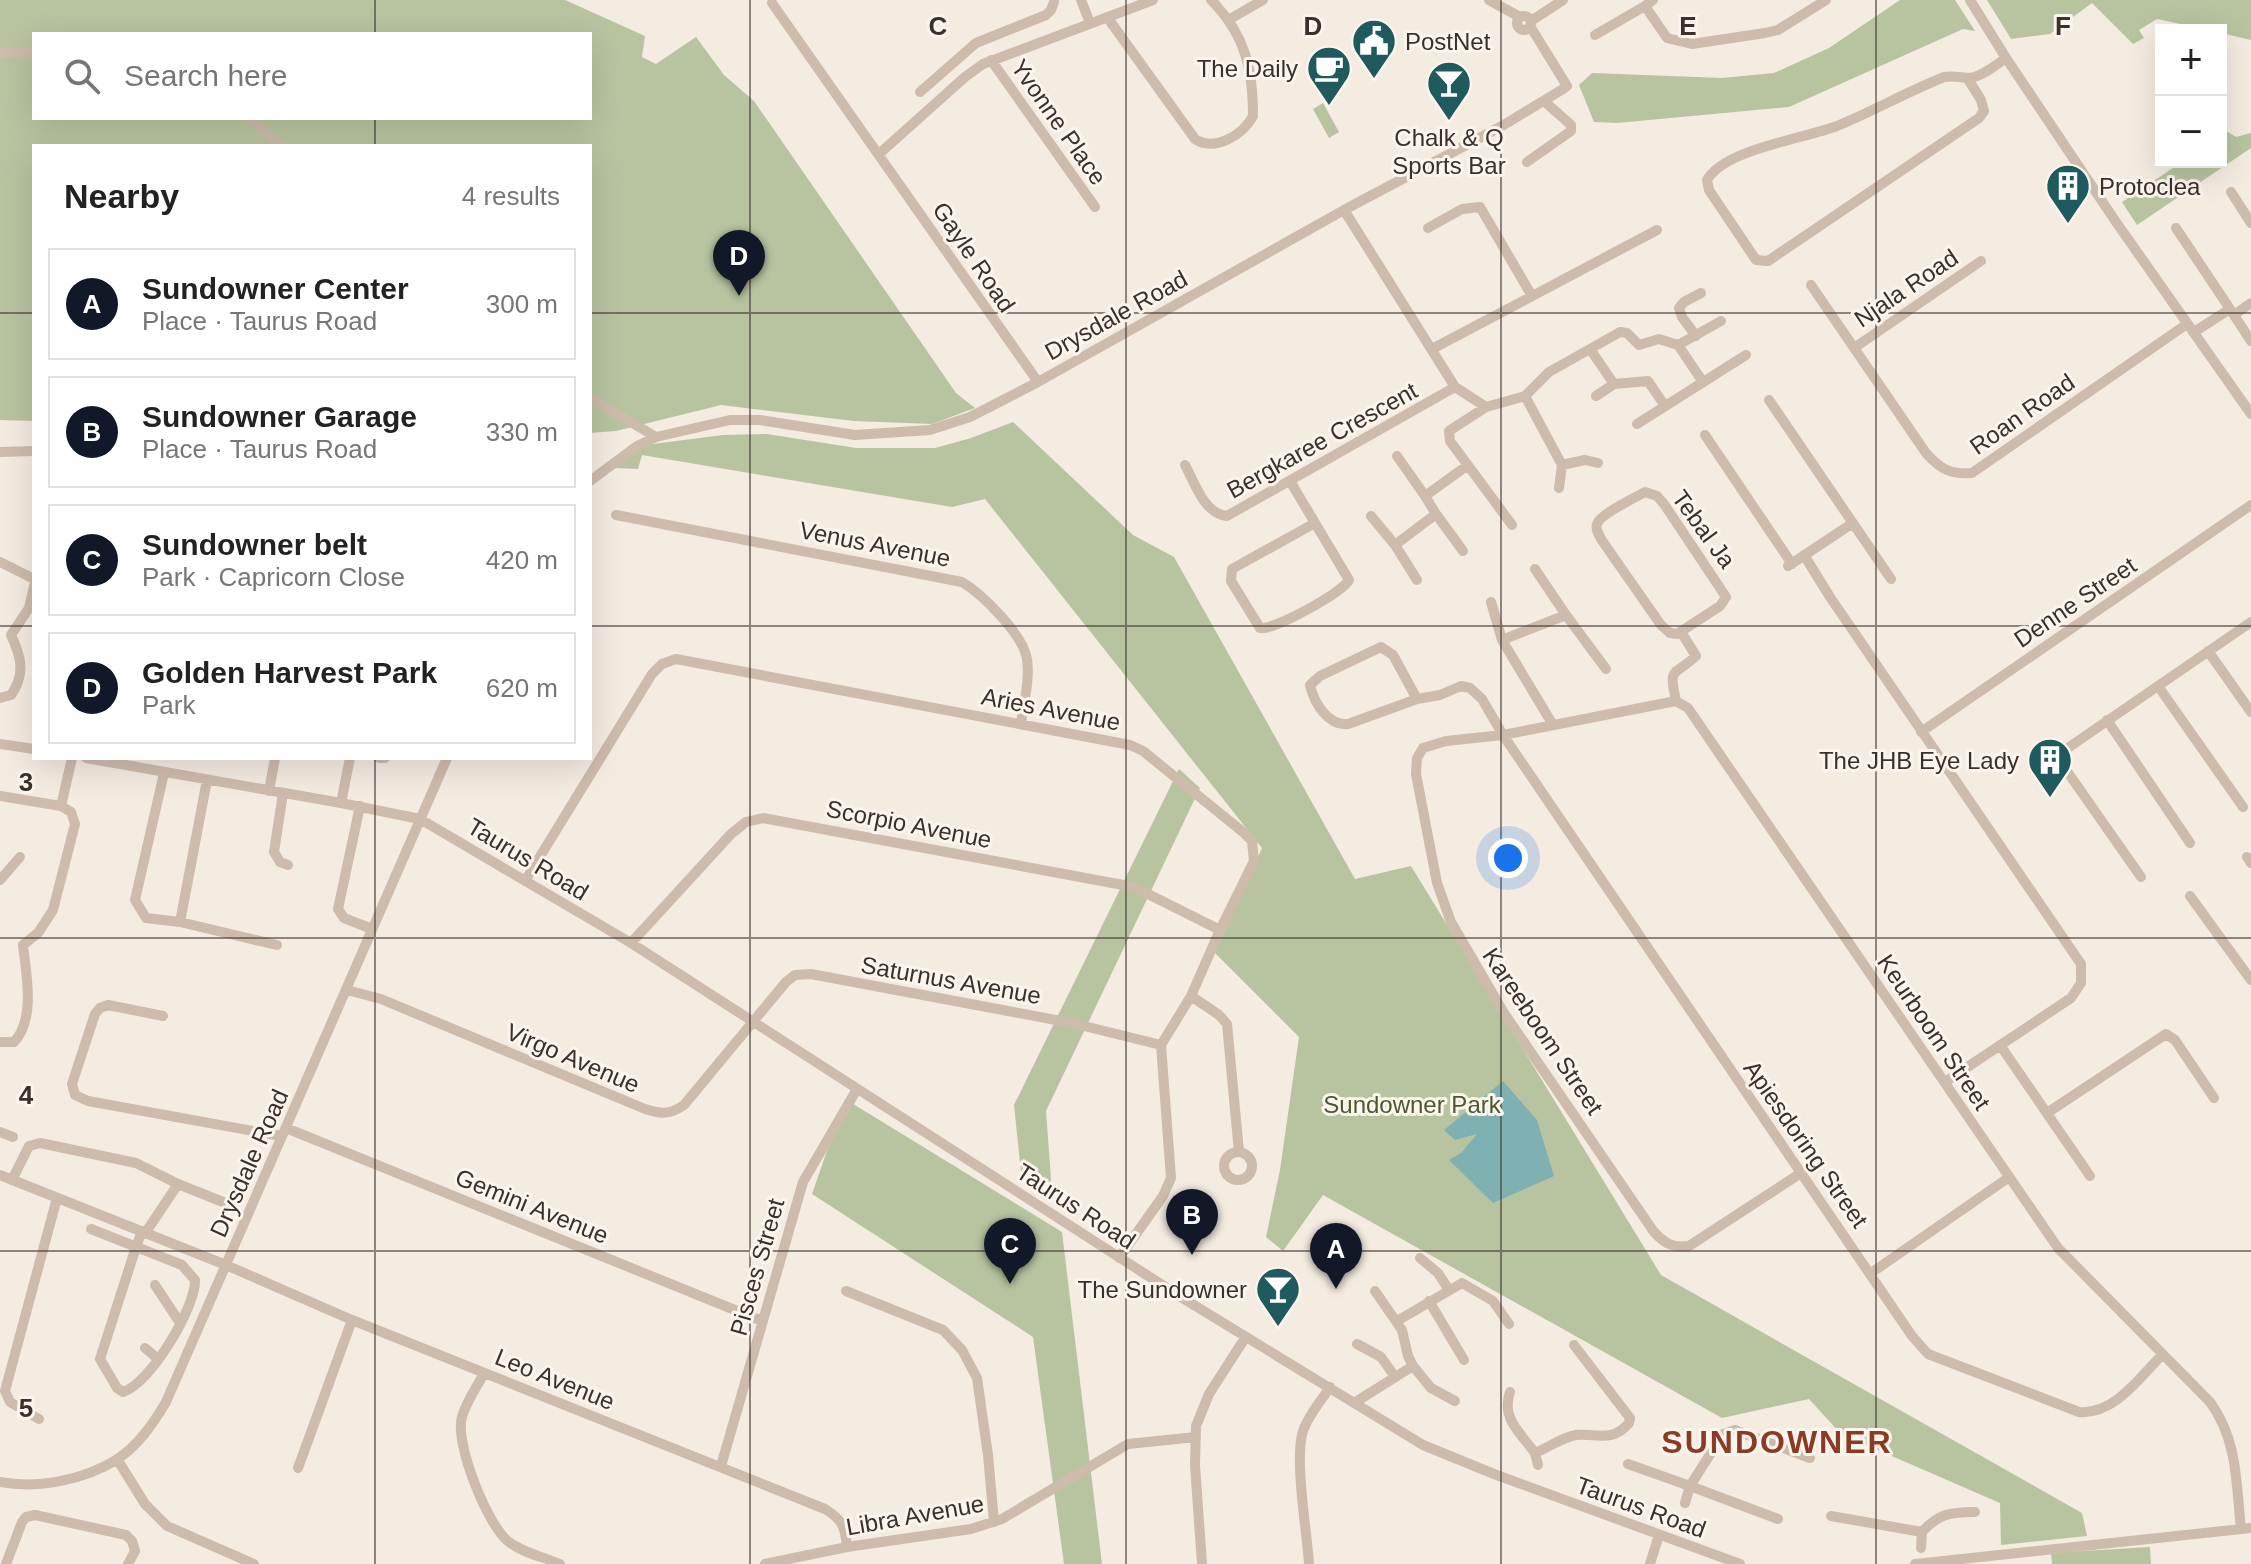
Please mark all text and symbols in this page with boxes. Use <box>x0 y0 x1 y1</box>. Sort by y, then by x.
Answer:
text: C <box>929 11 948 41</box>
text: D <box>1304 11 1322 41</box>
text: E <box>1679 11 1697 41</box>
text: F <box>2055 11 2071 41</box>
public building icon: PostNet <box>1350 17 1398 80</box>
map controls <box>2155 24 2227 168</box>
button: + <box>2155 24 2227 96</box>
place label: PostNet <box>1405 28 1491 55</box>
search box <box>32 32 592 120</box>
cafe icon: The Daily <box>1305 44 1353 107</box>
icon: search <box>60 54 104 98</box>
street label: Yvonne Place <box>1006 54 1112 190</box>
place label: The Daily <box>1197 55 1298 82</box>
text: Search here <box>124 59 287 92</box>
bar icon: Chalk & Q Sports Bar <box>1425 59 1473 122</box>
button: − <box>2155 96 2227 168</box>
place label: Chalk & Q Sports Bar <box>1392 124 1506 179</box>
building icon: Protoclea <box>2044 162 2092 225</box>
place label: Protoclea <box>2099 173 2201 200</box>
text: Nearby <box>64 177 179 215</box>
text: 4 results <box>462 181 560 211</box>
street label: Gayle Road <box>927 197 1021 317</box>
pin: D <box>713 230 765 296</box>
street label: Njala Road <box>1849 244 1963 332</box>
street label: Drysdale Road <box>1040 265 1192 365</box>
text: Sundowner Center <box>142 272 409 305</box>
text: A <box>83 289 101 319</box>
text: 300 m <box>486 289 558 319</box>
text: Place · Taurus Road <box>142 306 377 336</box>
street label: Roan Road <box>1965 368 2079 460</box>
street label: Bergkaree Crescent <box>1222 376 1422 504</box>
text: Sundowner Garage <box>142 400 417 433</box>
text: B <box>83 417 101 447</box>
text: 330 m <box>486 417 558 447</box>
text: Place · Taurus Road <box>142 434 377 464</box>
street label: Tebal Ja <box>1667 485 1742 574</box>
street label: Venus Avenue <box>797 516 953 572</box>
text: Sundowner belt <box>142 528 367 561</box>
text: C <box>83 545 101 575</box>
text: 420 m <box>486 545 558 575</box>
street label: Denne Street <box>2009 551 2141 653</box>
text: Park · Capricorn Close <box>142 562 405 592</box>
text: Golden Harvest Park <box>142 656 437 689</box>
text: D <box>83 673 101 703</box>
text: 620 m <box>486 673 558 703</box>
street label: Aries Avenue <box>979 682 1123 736</box>
text: Park <box>142 690 195 720</box>
building icon: The JHB Eye Lady <box>2026 736 2074 799</box>
place label: The JHB Eye Lady <box>1819 747 2019 774</box>
text: 3 <box>19 767 33 797</box>
street label: Scorpio Avenue <box>824 795 994 853</box>
street label: Taurus Road <box>463 812 593 906</box>
your location <box>1488 838 1528 878</box>
street label: Kareeboom Street <box>1477 943 1609 1120</box>
street label: Keurboom Street <box>1872 949 1996 1115</box>
street label: Saturnus Avenue <box>859 951 1043 1009</box>
street label: Virgo Avenue <box>502 1018 644 1098</box>
street label: Apiesdoring Street <box>1738 1055 1874 1233</box>
text: 4 <box>19 1080 34 1110</box>
street label: Drysdale Road <box>204 1085 294 1241</box>
park label: Sundowner Park <box>1323 1091 1502 1118</box>
street label: Taurus Road <box>1012 1158 1140 1254</box>
street label: Gemini Avenue <box>452 1163 612 1249</box>
pin: B <box>1166 1189 1218 1255</box>
street label: Pisces Street <box>725 1195 790 1339</box>
pin: C <box>984 1218 1036 1284</box>
pin: A <box>1310 1223 1362 1289</box>
bar icon: The Sundowner <box>1254 1265 1302 1328</box>
place label: The Sundowner <box>1078 1276 1247 1303</box>
street label: Leo Avenue <box>491 1343 619 1415</box>
text: 5 <box>19 1393 33 1423</box>
district label: SUNDOWNER <box>1661 1424 1893 1460</box>
street label: Taurus Road <box>1572 1471 1710 1543</box>
street label: Libra Avenue <box>844 1490 986 1540</box>

